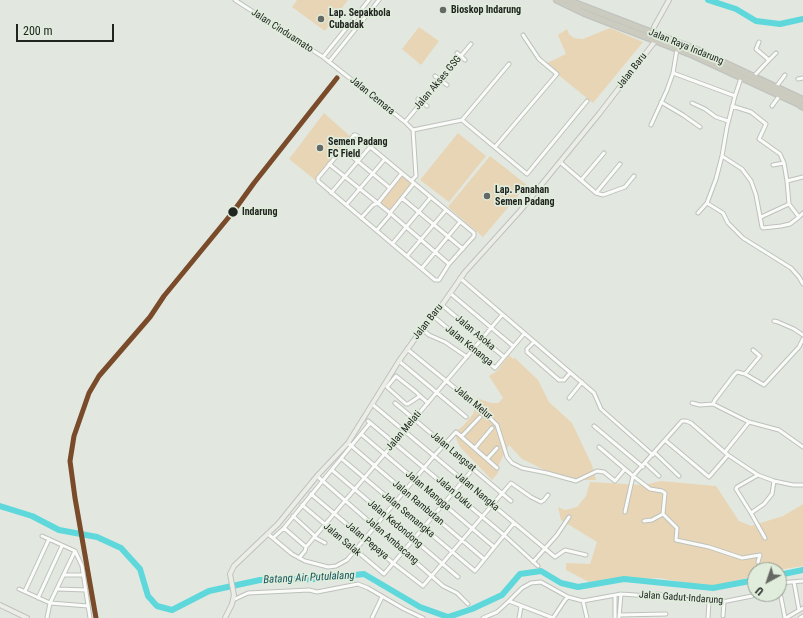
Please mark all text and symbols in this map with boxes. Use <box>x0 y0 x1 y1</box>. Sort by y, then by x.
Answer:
place label: Bioskop Indarung <box>451 4 521 16</box>
marker: Bioskop Indarung <box>438 5 448 15</box>
street label: Jalan Cinduamato <box>249 7 315 55</box>
place label: Lap. Sepakbola Cubadak <box>329 7 390 30</box>
marker: Lap. Sepakbola Cubadak <box>316 14 326 24</box>
scale bar <box>18 16 116 42</box>
text: 200 m <box>23 24 53 38</box>
street label: Jalan Raya Indarung <box>647 26 725 68</box>
street label: Jalan Baru <box>614 51 650 91</box>
street label: Jalan Akses GSG <box>412 53 464 113</box>
street label: Jalan Cemara <box>347 74 397 118</box>
place label: Semen Padang FC Field <box>328 136 388 160</box>
marker: Semen Padang FC Field <box>315 143 325 153</box>
place label: Lap. Panahan Semen Padang <box>495 184 555 208</box>
marker: Lap. Panahan Semen Padang <box>482 191 492 201</box>
marker: Indarung <box>226 205 240 219</box>
place label: Indarung <box>242 206 277 218</box>
street label: Jalan Baru <box>410 302 446 342</box>
street label: Jalan Asoka <box>453 313 497 353</box>
street label: Jalan Kenanga <box>443 323 495 369</box>
street label: Jalan Melur <box>451 384 495 422</box>
street label: Jalan Melati <box>384 409 424 453</box>
street label: Jalan Langsat <box>428 430 478 474</box>
street label: Jalan Mangga <box>403 469 453 513</box>
street label: Jalan Nangka <box>452 470 502 514</box>
street label: Jalan Duku <box>434 474 474 512</box>
street label: Jalan Rambutan <box>390 478 446 528</box>
street label: Jalan Semangka <box>379 489 437 541</box>
street label: Jalan Kedondong <box>365 497 425 551</box>
street label: Jalan Ambacang <box>363 515 421 567</box>
street label: Jalan Pepaya <box>343 520 391 562</box>
street label: Jalan Salak <box>321 521 363 559</box>
north arrow <box>747 562 787 602</box>
water label: Batang Air Putulalang <box>263 569 355 587</box>
text: U <box>753 584 766 598</box>
street label: Jalan Gadut-Indarung <box>638 589 724 607</box>

